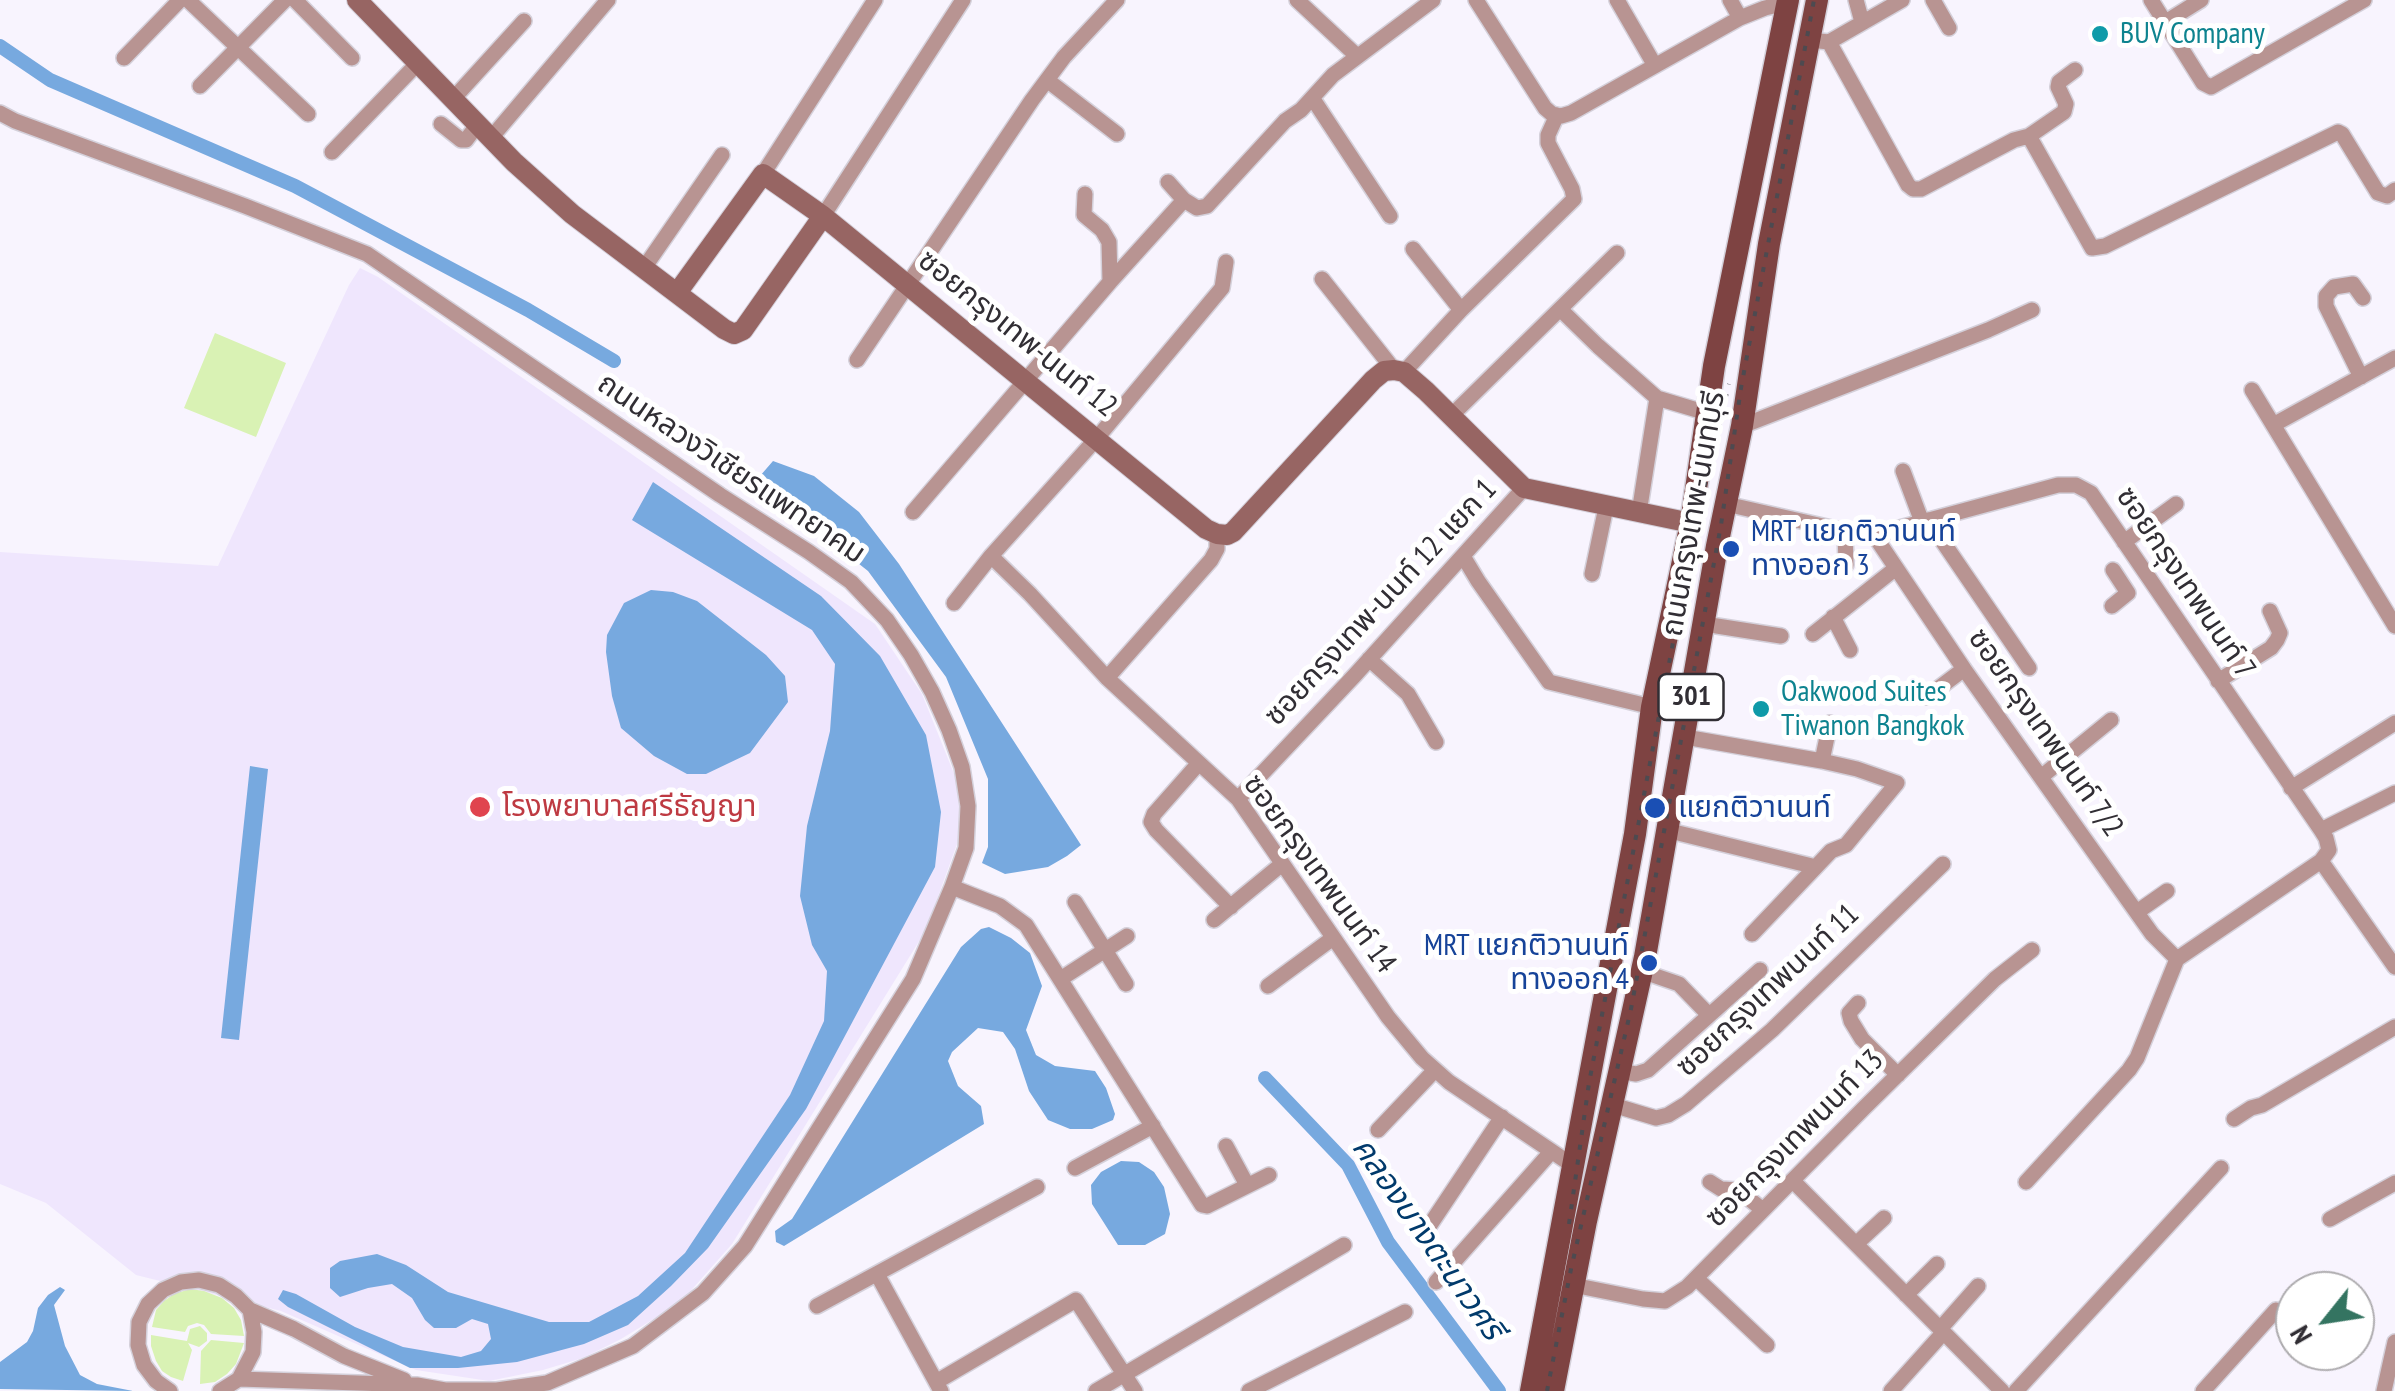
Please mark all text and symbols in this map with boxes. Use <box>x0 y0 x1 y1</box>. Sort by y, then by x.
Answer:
place label: BUV Company <box>2120 16 2265 52</box>
marker: BUV Company <box>2089 23 2111 45</box>
street label: ซอยกรุงเทพ-นนท์ 12 <box>910 243 1124 425</box>
street label: ถนนหลวงวิเชียรแพทยาคม <box>590 366 872 572</box>
street label: ถนนกรุงเทพ-นนทบุรี <box>1655 389 1733 639</box>
street label: ซอยกรุงเทพ-นนท์ 12 แยก 1 <box>1257 472 1505 734</box>
street label: ซอยกรุงเทพนนท์ 7 <box>2108 480 2262 686</box>
place label: MRT แยกติวานนท์ ทางออก 3 <box>1751 514 1956 584</box>
marker: MRT แยกติวานนท์ ทางออก 3 <box>1720 538 1742 560</box>
street label: ซอยกรุงเทพนนท์ 7/2 <box>1960 622 2130 844</box>
road number: 301 <box>1658 674 1724 720</box>
place label: Oakwood Suites Tiwanon Bangkok <box>1781 674 1964 744</box>
marker: Oakwood Suites Tiwanon Bangkok <box>1750 698 1772 720</box>
street label: ซอยกรุงเทพนนท์ 14 <box>1235 768 1403 980</box>
place label: โรงพยาบาลศรีธัญญา <box>502 789 756 825</box>
place label: แยกติวานนท์ <box>1678 790 1831 826</box>
marker: โรงพยาบาลศรีธัญญา <box>467 794 493 820</box>
marker: แยกติวานนท์ <box>1642 795 1668 821</box>
street label: ซอยกรุงเทพนนท์ 11 <box>1669 897 1867 1085</box>
place label: MRT แยกติวานนท์ ทางออก 4 <box>1424 928 1629 998</box>
marker: MRT แยกติวานนท์ ทางออก 4 <box>1638 952 1660 974</box>
street label: ซอยกรุงเทพนนท์ 13 <box>1699 1043 1891 1235</box>
water label: คลองบางตะนาวศรี <box>1343 1130 1511 1348</box>
north arrow <box>2275 1271 2375 1371</box>
text: N <box>2281 1319 2320 1351</box>

